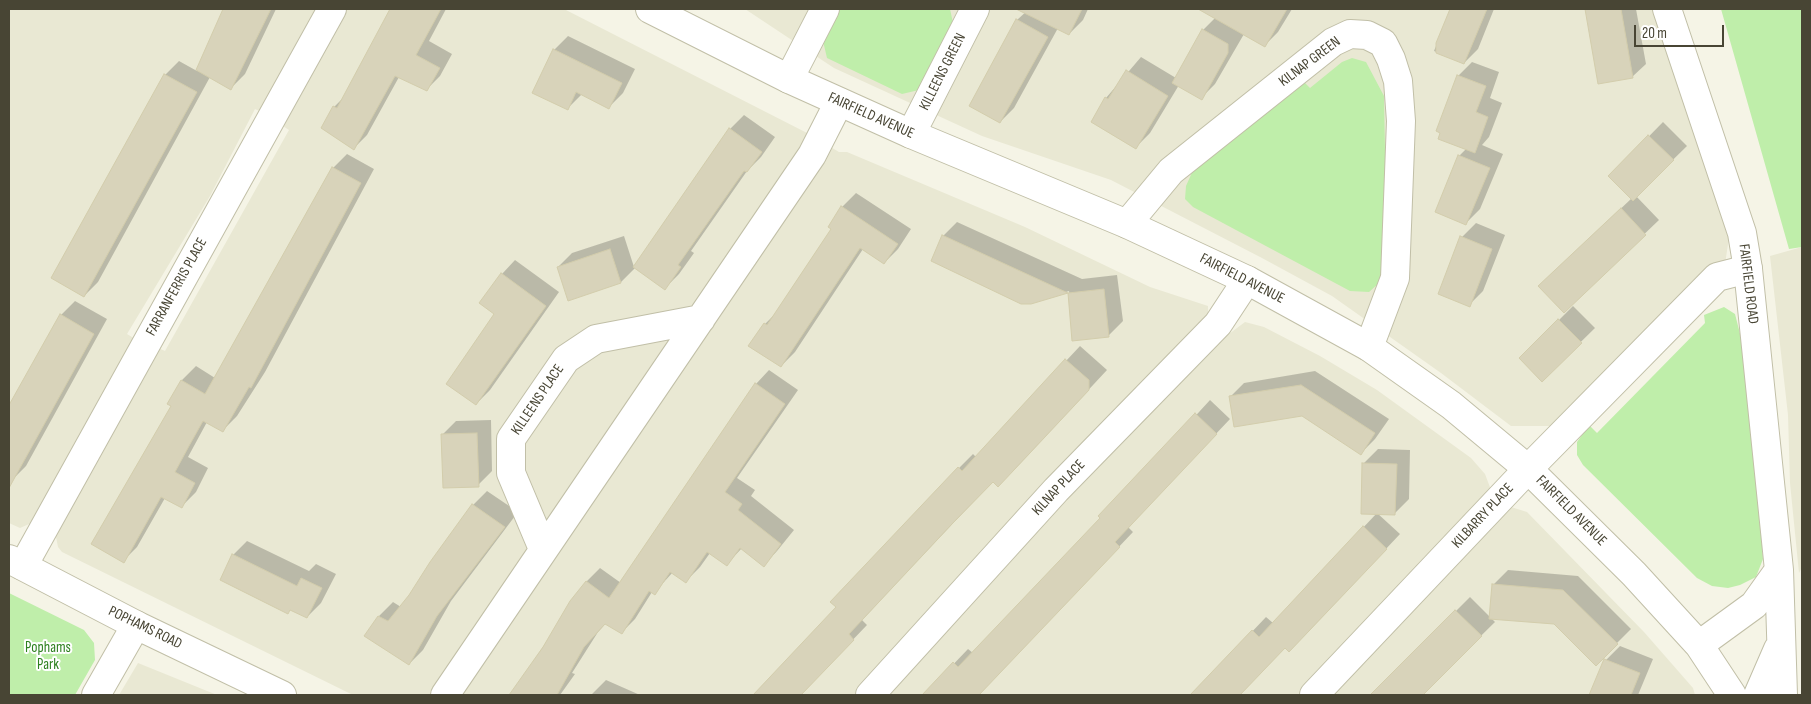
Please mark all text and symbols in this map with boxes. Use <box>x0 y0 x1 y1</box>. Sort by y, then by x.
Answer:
scale bar <box>1636 15 1726 47</box>
text: 20 m <box>1642 24 1667 43</box>
street label: KILLEENS GREEN <box>916 30 970 114</box>
street label: KILNAP GREEN <box>1276 33 1344 91</box>
street label: FAIRFIELD AVENUE <box>825 89 917 143</box>
street label: FARRANFERRIS PLACE <box>143 235 211 339</box>
street label: FAIRFIELD ROAD <box>1734 243 1762 325</box>
street label: FAIRFIELD AVENUE <box>1197 250 1287 308</box>
street label: KILLEENS PLACE <box>508 361 568 439</box>
street label: KILNAP PLACE <box>1029 456 1089 520</box>
street label: FAIRFIELD AVENUE <box>1532 472 1610 550</box>
street label: KILBARRY PLACE <box>1448 480 1518 552</box>
street label: POPHAMS ROAD <box>105 602 185 654</box>
park label: Pophams Park <box>25 639 71 674</box>

